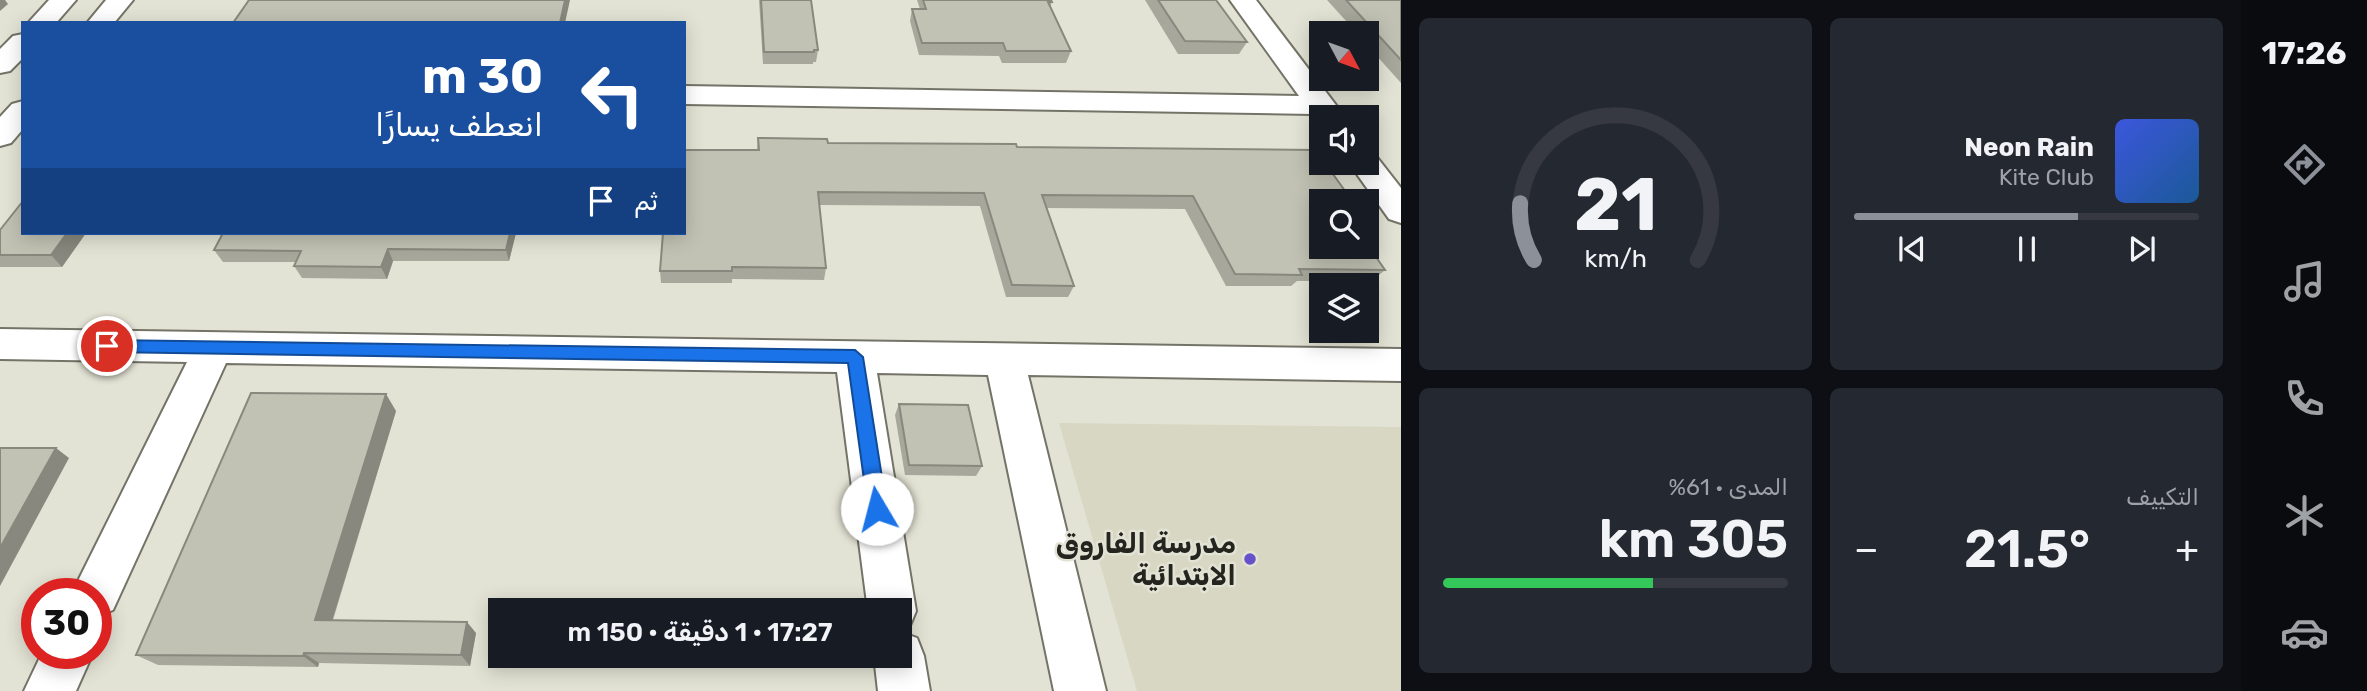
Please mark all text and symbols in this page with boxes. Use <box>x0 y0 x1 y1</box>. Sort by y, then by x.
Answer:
north arrow <box>1309 21 1379 91</box>
map controls <box>1309 21 1379 343</box>
text: 17:26 <box>2261 34 2347 72</box>
text: 30 m <box>422 47 543 105</box>
icon: left <box>567 49 658 140</box>
button: sound <box>1309 105 1379 175</box>
text: انعطف يسارًا <box>375 106 543 144</box>
text: Neon Rain <box>1964 132 2094 163</box>
icon: directions <box>2280 140 2329 189</box>
text: 21 <box>1574 162 1657 248</box>
text: Kite Club <box>1999 163 2094 191</box>
icon: arrive <box>582 182 620 220</box>
text: ثم <box>634 186 658 217</box>
button: search <box>1309 189 1379 259</box>
icon: previous <box>1893 230 1931 268</box>
icon: pause <box>2008 230 2046 268</box>
icon: next <box>2123 230 2161 268</box>
text: km/h <box>1584 244 1647 273</box>
icon: music <box>2280 257 2329 306</box>
button: layers <box>1309 273 1379 343</box>
pin <box>77 316 137 376</box>
icon: arrive <box>88 327 126 365</box>
icon: phone <box>2280 374 2329 423</box>
position arrow <box>840 472 914 546</box>
text: المدى · 61% <box>1669 473 1788 501</box>
text: التكييف <box>2126 483 2199 511</box>
icon: climate <box>2280 491 2329 540</box>
text: 305 km <box>1599 508 1788 570</box>
text: 21.5° <box>1964 518 2090 580</box>
text: − <box>1854 526 1879 572</box>
text: + <box>2175 526 2199 572</box>
place label: مدرسة الفاروق الابتدائية <box>1056 527 1236 592</box>
marker: مدرسة الفاروق الابتدائية <box>1242 551 1258 567</box>
speed limit sign: 30 <box>21 578 112 669</box>
icon: car <box>2280 608 2329 657</box>
text: 17:27 · 1 دقيقة · 150 m <box>567 617 833 648</box>

